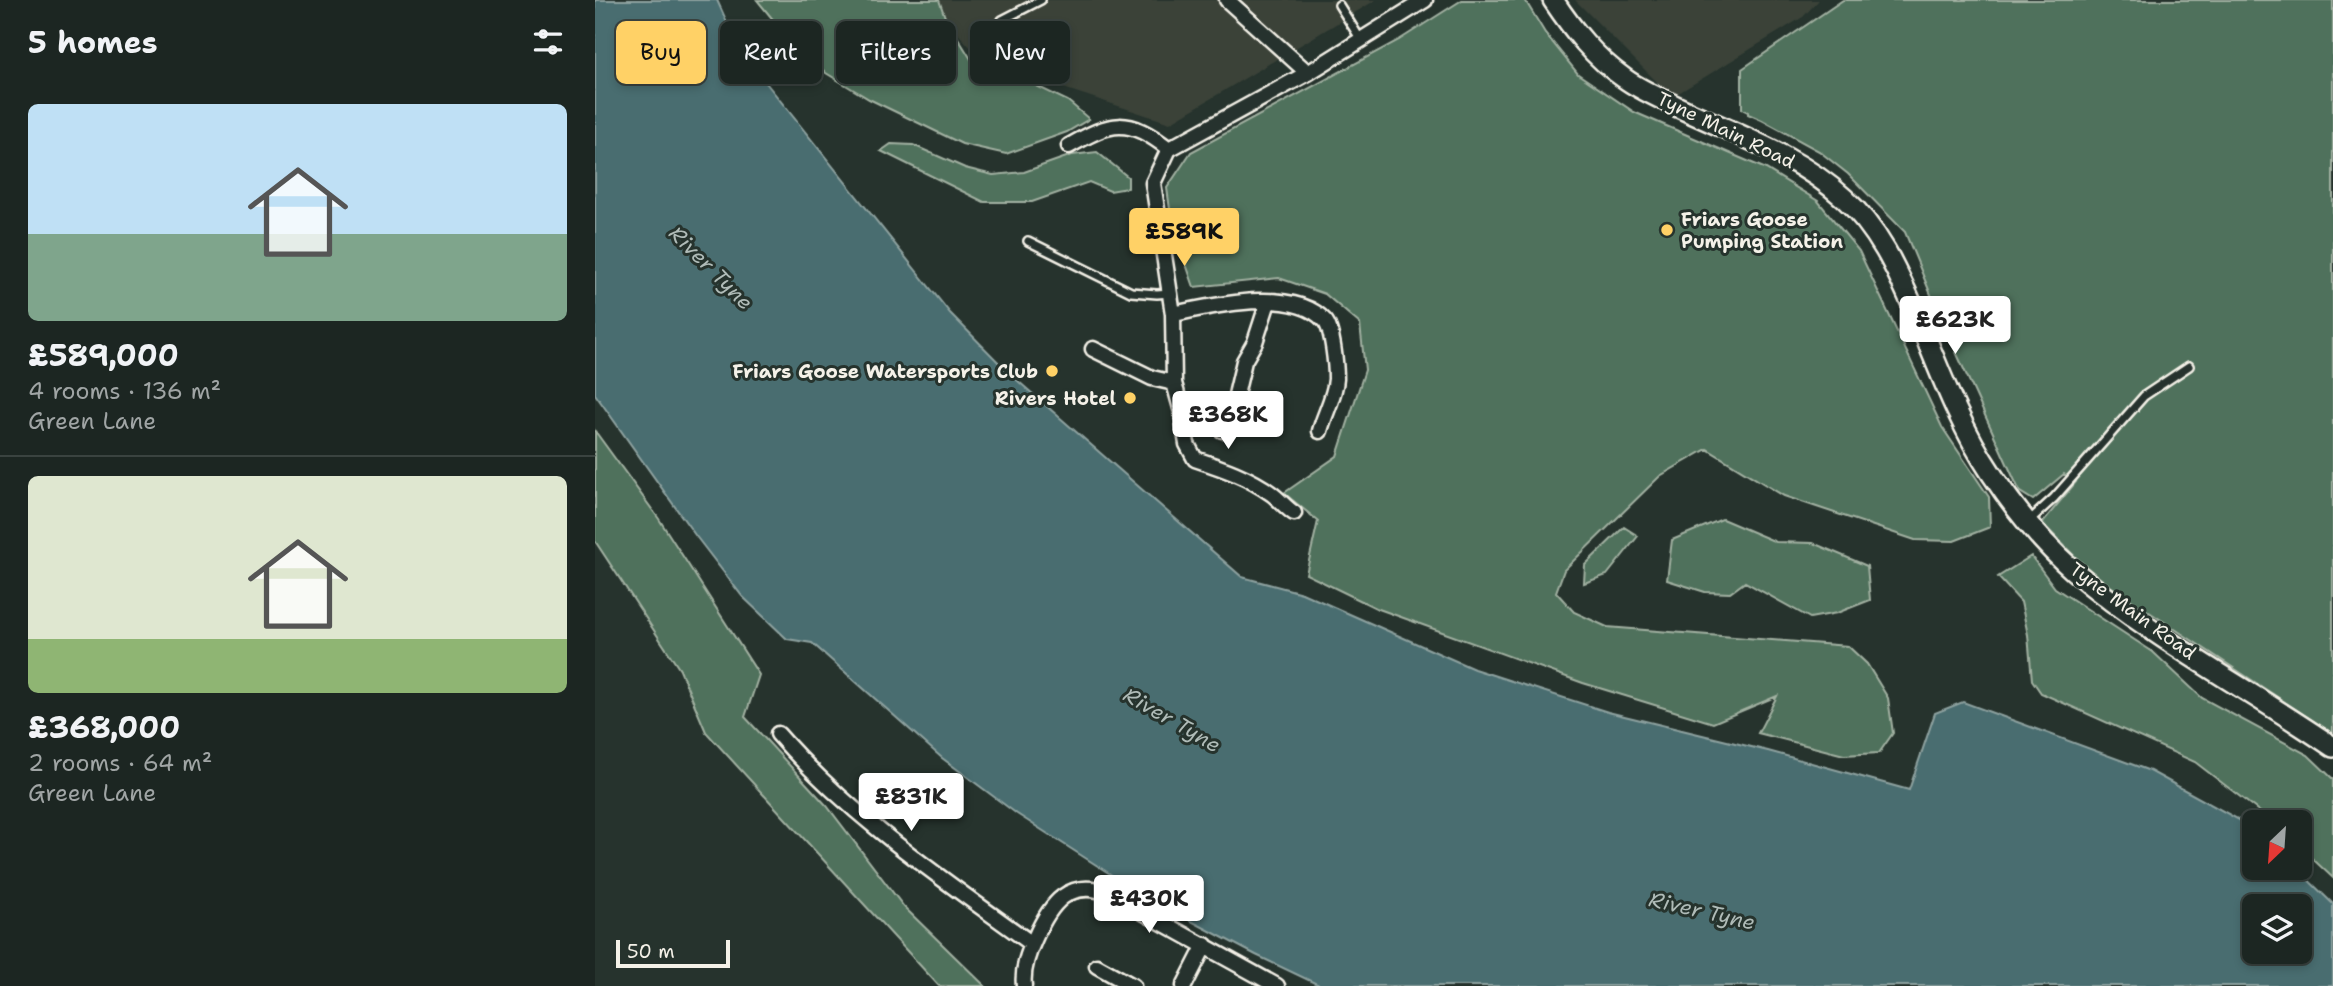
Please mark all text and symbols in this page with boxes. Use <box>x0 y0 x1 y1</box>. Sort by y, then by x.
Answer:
chip: Buy <box>616 21 706 84</box>
chip: Rent <box>720 21 822 84</box>
chip: Filters <box>836 21 956 84</box>
chip: New <box>970 21 1070 84</box>
text: 5 homes <box>28 22 158 63</box>
icon: filters <box>529 23 567 61</box>
street label: Tyne Main Road <box>1653 86 1799 174</box>
icon: home <box>235 149 361 275</box>
place label: Friars Goose Pumping Station <box>1681 207 1843 254</box>
pin: £589K <box>1135 208 1233 268</box>
text: £589K <box>1145 216 1223 246</box>
water label: River Tyne <box>663 220 759 316</box>
marker: Friars Goose Pumping Station <box>1659 222 1675 238</box>
pin: £623K <box>1906 296 2004 356</box>
text: £623K <box>1916 304 1994 334</box>
text: £589,000 <box>28 335 179 376</box>
place label: Friars Goose Watersports Club <box>732 359 1038 384</box>
marker: Friars Goose Watersports Club <box>1044 363 1060 379</box>
text: 4 rooms · 136 m² <box>28 376 221 406</box>
place label: Rivers Hotel <box>995 386 1116 411</box>
marker: Rivers Hotel <box>1122 390 1138 406</box>
pin: £368K <box>1179 392 1277 451</box>
text: £368K <box>1188 399 1268 429</box>
text: Green Lane <box>28 406 156 436</box>
icon: home <box>235 521 361 647</box>
street label: Tyne Main Road <box>2065 557 2201 665</box>
water label: River Tyne <box>1118 681 1226 759</box>
text: £368,000 <box>28 707 180 748</box>
text: 2 rooms · 64 m² <box>28 748 212 778</box>
pin: £831K <box>862 774 960 833</box>
text: Green Lane <box>28 778 156 808</box>
text: £831K <box>875 781 947 811</box>
north arrow <box>2242 810 2312 880</box>
map controls <box>2242 810 2312 964</box>
pin: £430K <box>1100 876 1198 935</box>
text: £430K <box>1110 883 1188 913</box>
water label: River Tyne <box>1646 885 1758 937</box>
button: layers <box>2242 894 2312 964</box>
scale bar <box>616 937 730 969</box>
text: 50 m <box>627 939 675 964</box>

